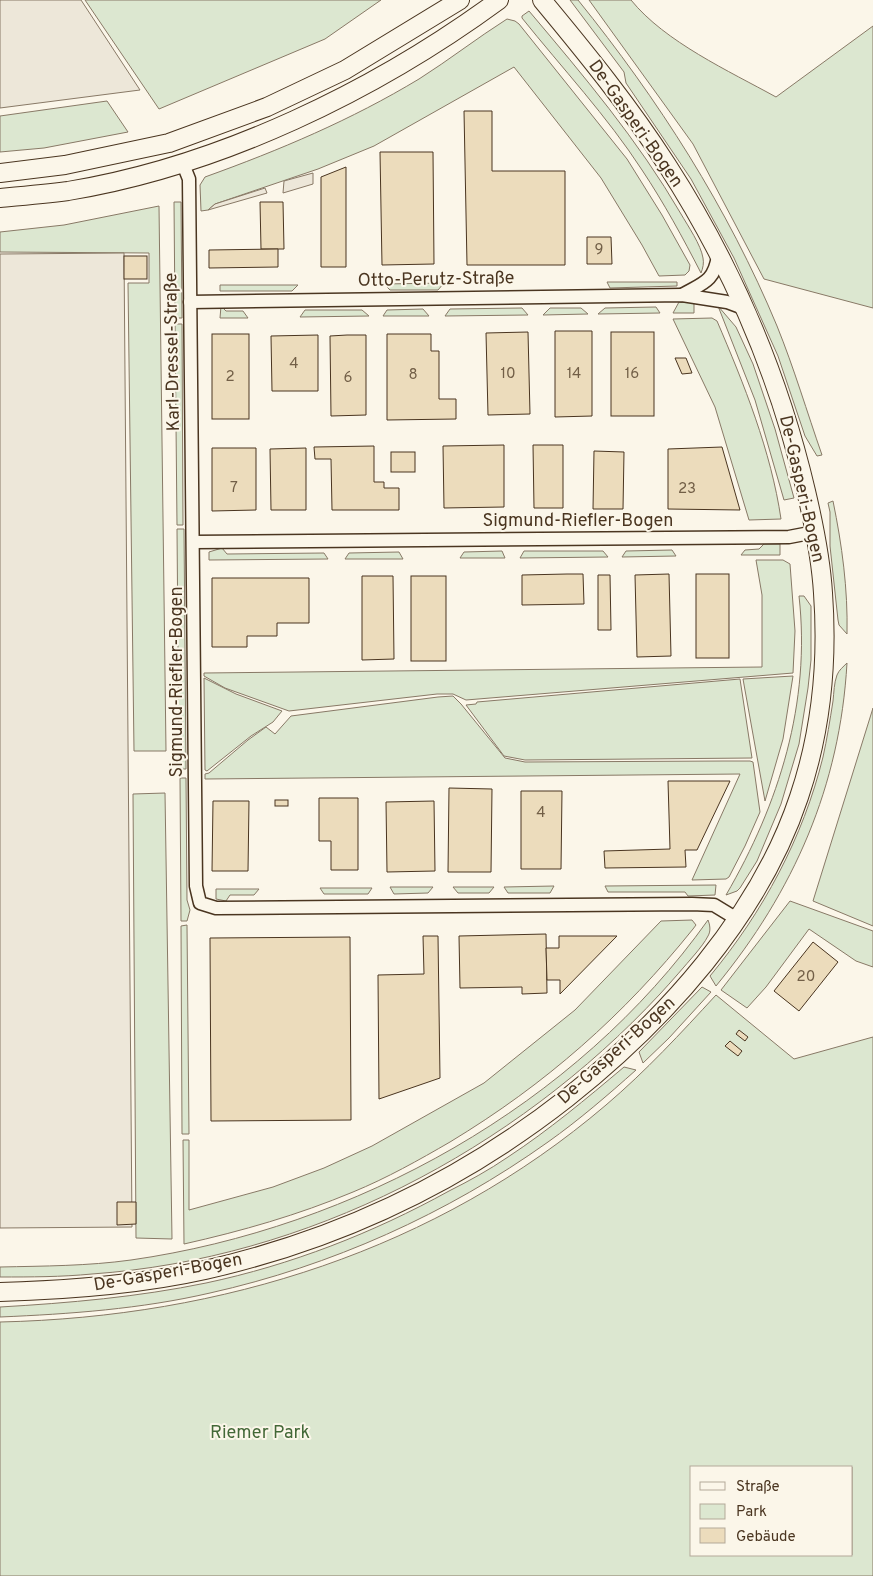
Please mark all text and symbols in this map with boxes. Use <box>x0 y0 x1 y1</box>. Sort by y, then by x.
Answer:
street label: De-Gasperi-Bogen <box>582 56 688 192</box>
house number: 9 <box>595 241 603 260</box>
street label: Otto-Perutz-Straße <box>358 267 514 293</box>
street label: Karl-Dressel-Straße <box>160 272 186 432</box>
house number: 4 <box>289 355 299 374</box>
house number: 10 <box>500 365 516 384</box>
house number: 14 <box>567 365 581 384</box>
house number: 16 <box>625 365 639 384</box>
house number: 8 <box>408 366 418 385</box>
house number: 2 <box>225 368 235 387</box>
house number: 6 <box>344 369 353 388</box>
street label: De-Gasperi-Bogen <box>773 413 829 565</box>
house number: 7 <box>230 479 238 498</box>
house number: 23 <box>678 480 696 499</box>
street label: Sigmund-Riefler-Bogen <box>482 510 674 533</box>
street label: Sigmund-Riefler-Bogen <box>166 586 189 778</box>
house number: 4 <box>536 804 546 823</box>
house number: 20 <box>797 968 815 987</box>
street label: De-Gasperi-Bogen <box>553 992 681 1110</box>
street label: De-Gasperi-Bogen <box>92 1249 244 1297</box>
park label: Riemer Park <box>210 1422 310 1445</box>
legend <box>690 1466 853 1556</box>
text: Straße <box>736 1478 780 1497</box>
text: Park <box>736 1503 767 1522</box>
text: Gebäude <box>736 1528 796 1547</box>

